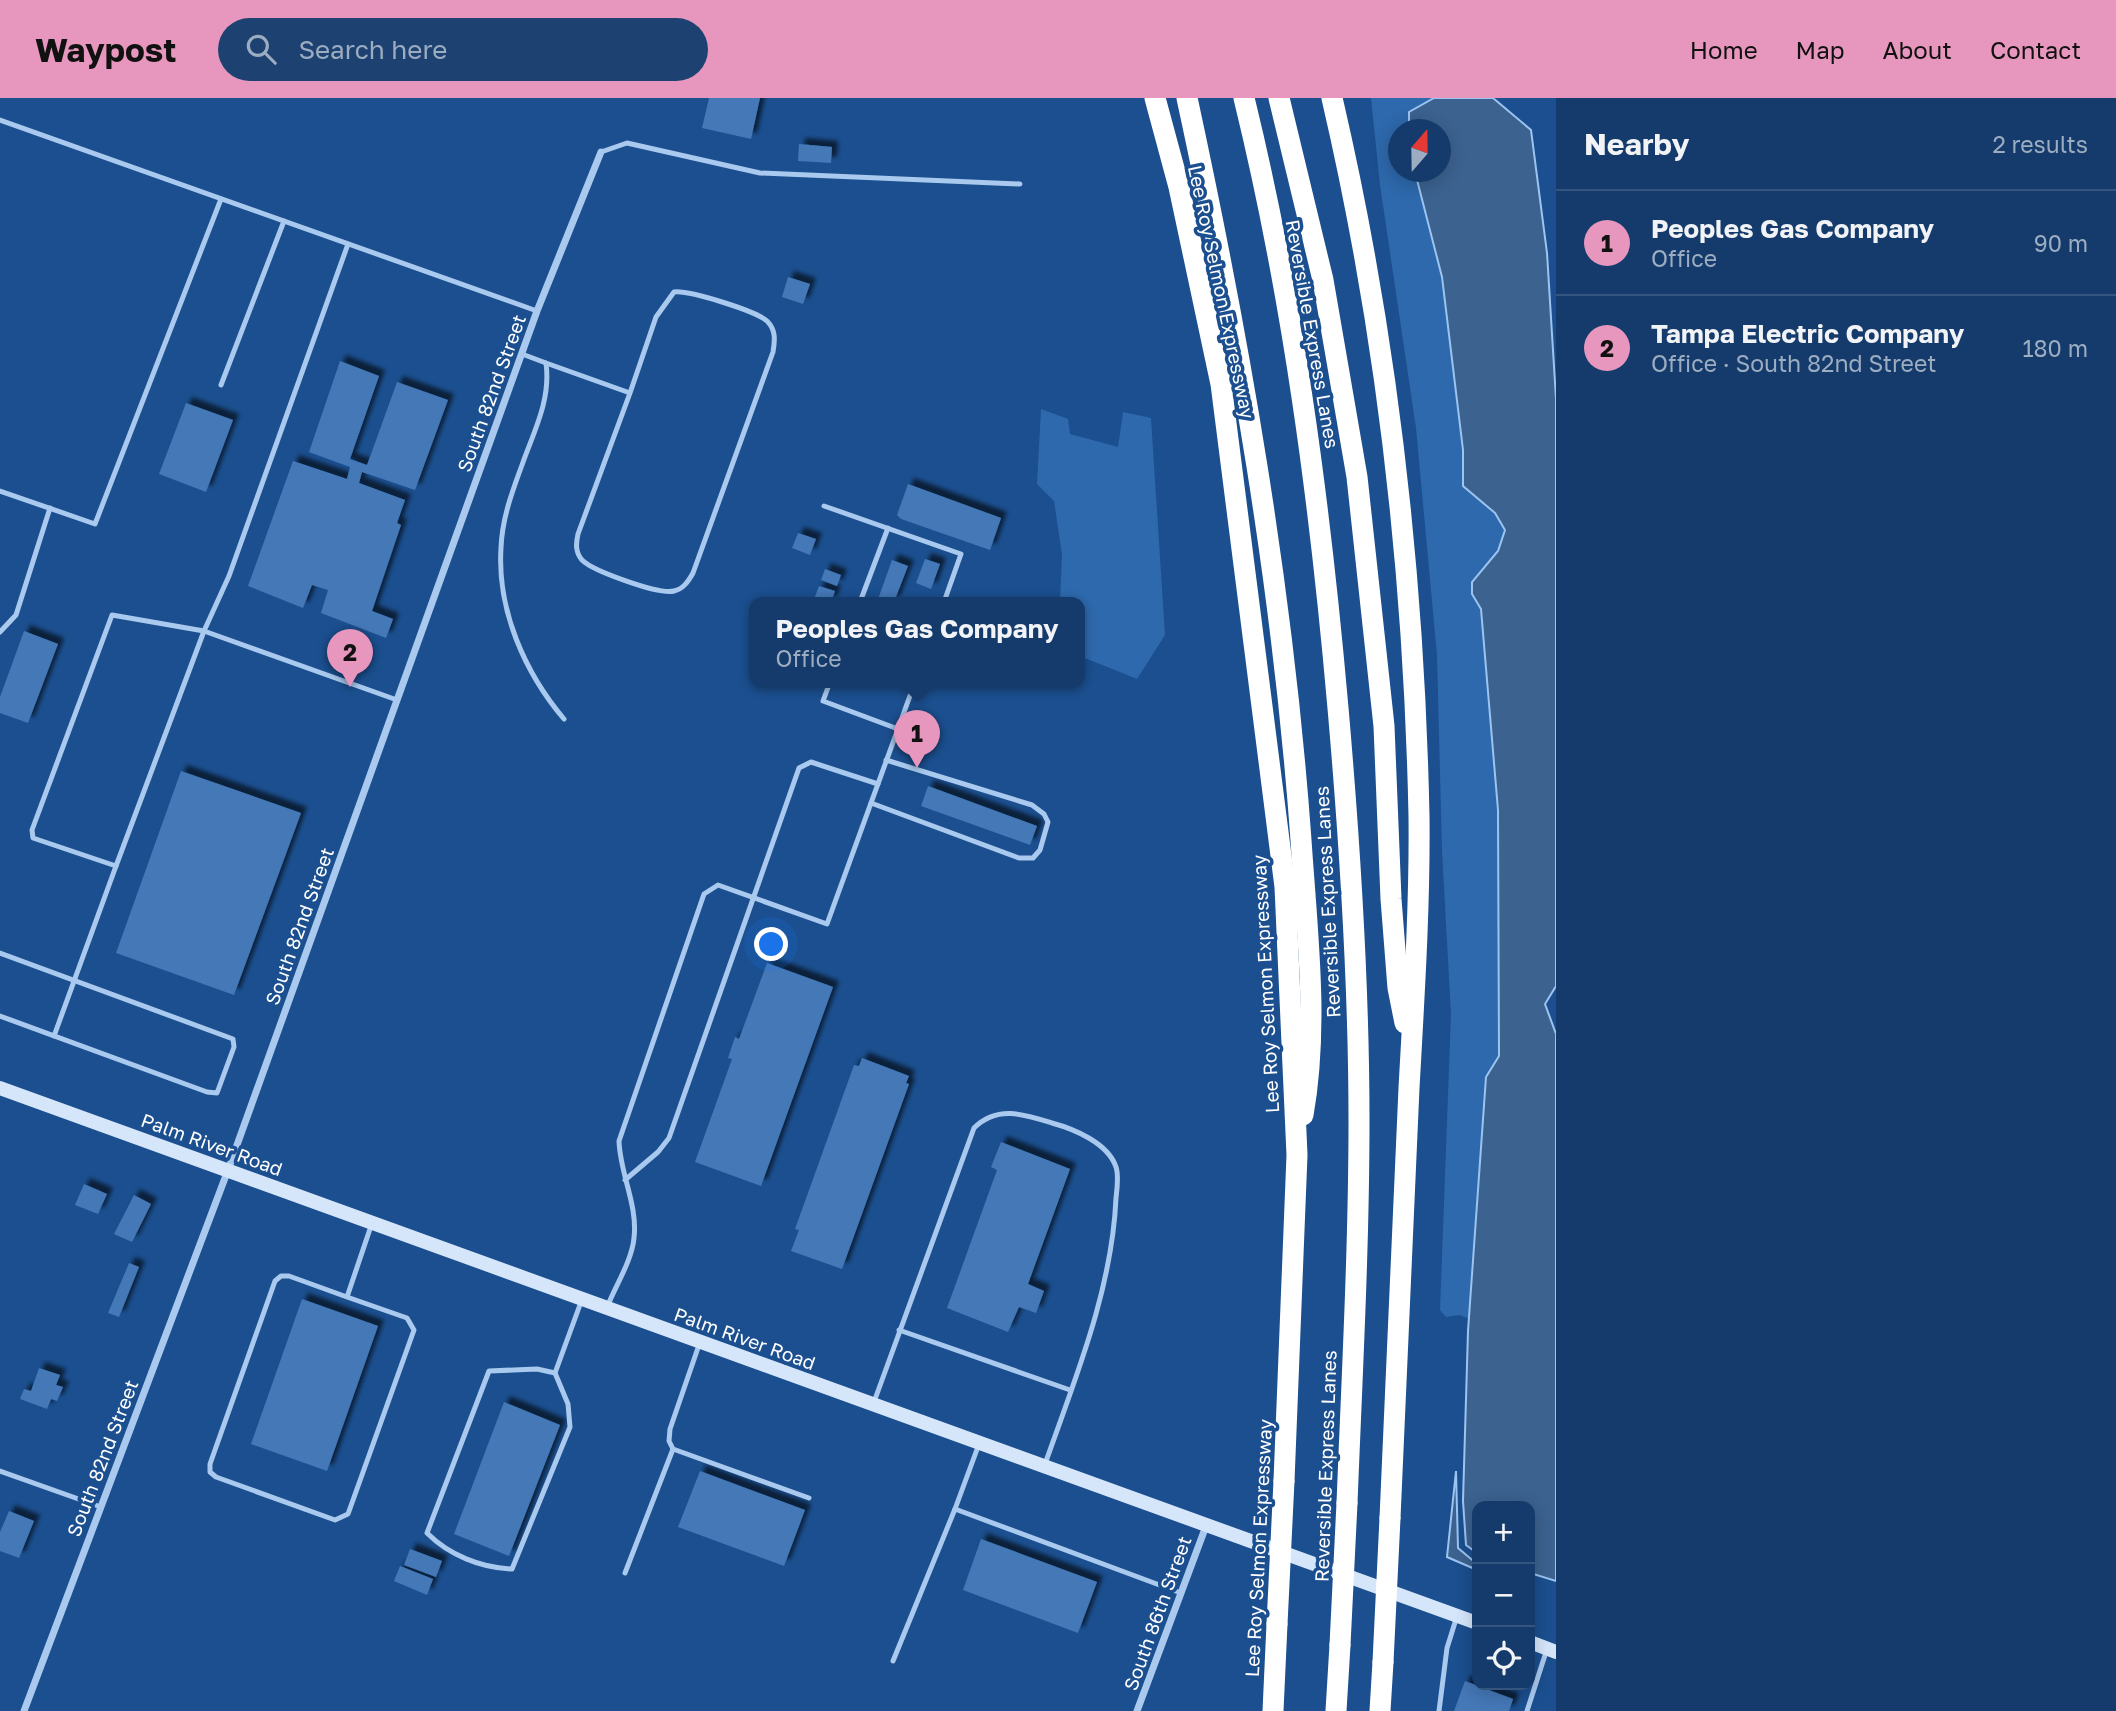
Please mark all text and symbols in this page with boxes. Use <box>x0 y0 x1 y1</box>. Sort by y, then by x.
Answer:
search box <box>218 18 708 81</box>
text: Waypost <box>35 30 176 69</box>
icon: search <box>242 30 280 68</box>
text: Search here <box>298 34 447 65</box>
text: Home <box>1690 35 1758 64</box>
text: Map <box>1796 35 1845 64</box>
text: About <box>1883 35 1952 64</box>
text: Contact <box>1990 35 2081 64</box>
north arrow <box>1388 119 1451 182</box>
text: Nearby <box>1584 126 1689 162</box>
text: 2 results <box>1992 130 2088 158</box>
street label: Lee Roy Selmon Expressway <box>1184 163 1260 421</box>
text: Peoples Gas Company <box>1651 213 1934 244</box>
street label: Reversible Express Lanes <box>1282 218 1344 450</box>
text: 1 <box>1601 229 1613 257</box>
text: 90 m <box>2034 229 2088 257</box>
text: Office <box>1651 244 1717 272</box>
street label: South 82nd Street <box>452 311 530 475</box>
text: Tampa Electric Company <box>1651 318 1964 349</box>
text: 2 <box>1600 334 1614 362</box>
text: 180 m <box>2022 334 2088 362</box>
text: Office · South 82nd Street <box>1651 349 1937 377</box>
popup <box>749 597 1085 688</box>
text: Peoples Gas Company <box>775 613 1059 644</box>
pin: 2 <box>327 629 373 687</box>
text: Office <box>775 644 842 672</box>
pin: 1 <box>894 710 940 768</box>
street label: Reversible Express Lanes <box>1309 786 1345 1018</box>
street label: South 82nd Street <box>260 844 338 1008</box>
street label: Lee Roy Selmon Expressway <box>1247 854 1283 1114</box>
your location <box>754 927 788 961</box>
street label: Palm River Road <box>138 1108 286 1180</box>
street label: Palm River Road <box>671 1302 819 1374</box>
street label: Reversible Express Lanes <box>1309 1350 1341 1582</box>
street label: South 82nd Street <box>62 1376 142 1540</box>
street label: Lee Roy Selmon Expressway <box>1240 1418 1276 1678</box>
map controls <box>1472 1501 1535 1690</box>
button: + <box>1472 1501 1535 1564</box>
street label: South 86th Street <box>1118 1533 1196 1693</box>
button: − <box>1472 1564 1535 1627</box>
button: locate <box>1472 1627 1535 1690</box>

